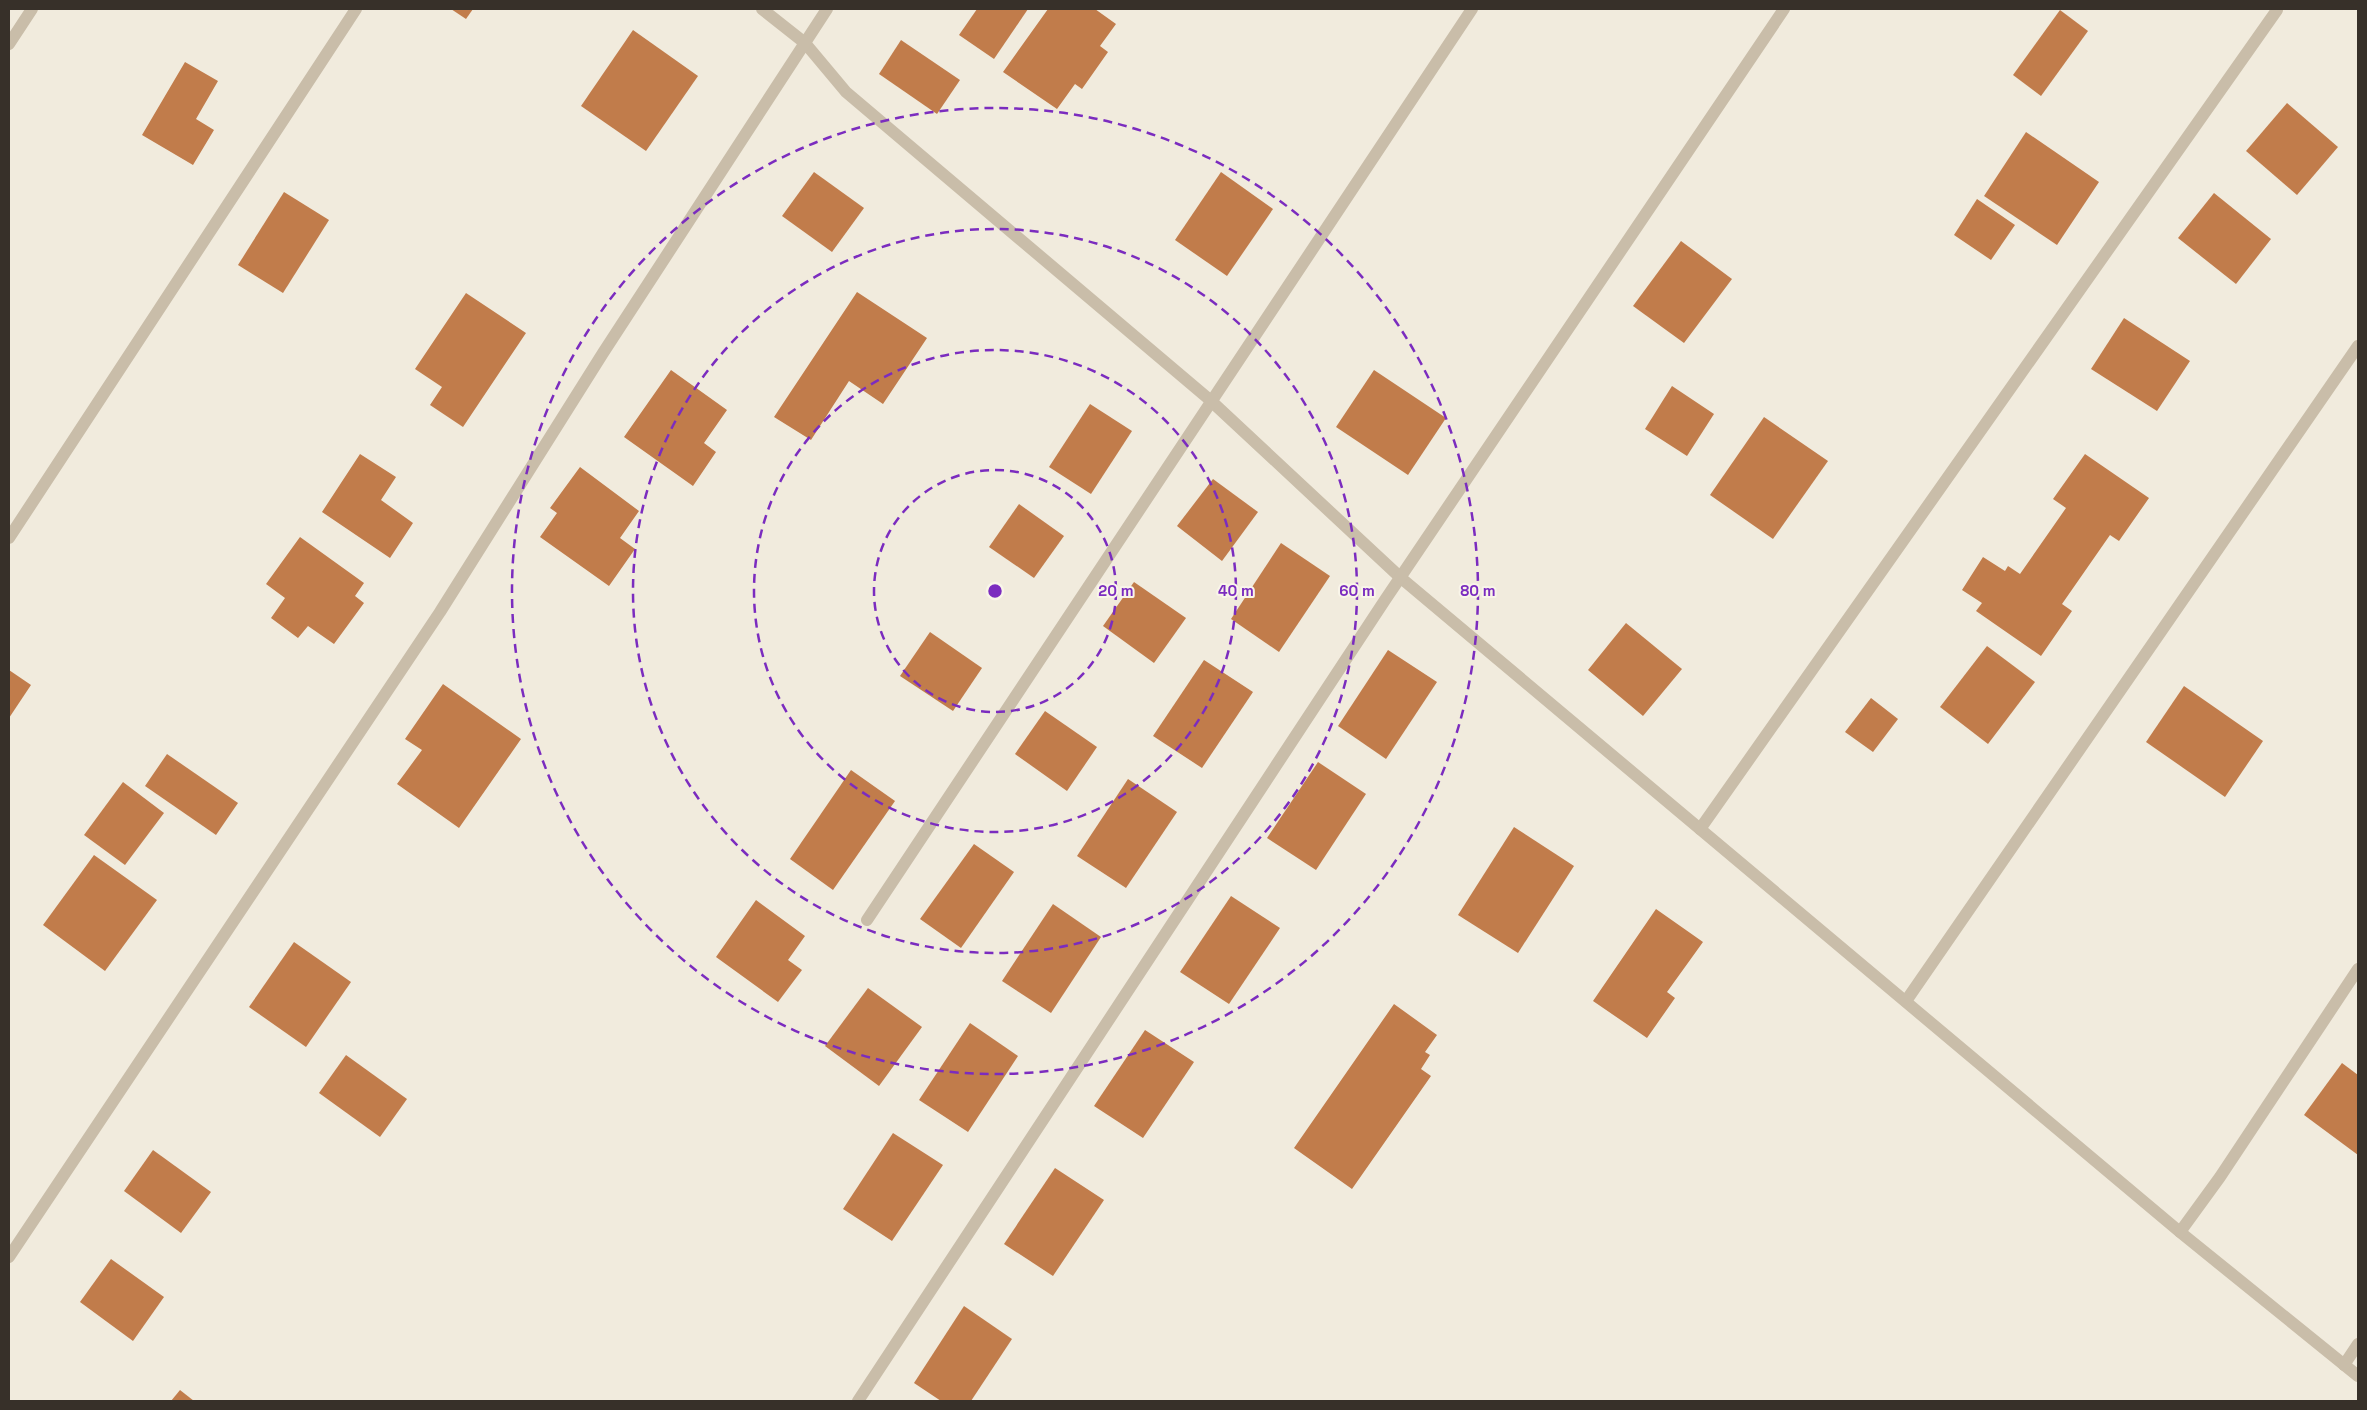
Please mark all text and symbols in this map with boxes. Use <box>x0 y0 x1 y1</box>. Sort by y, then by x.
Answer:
text: 20 m <box>1098 581 1134 600</box>
text: 40 m <box>1218 581 1254 600</box>
text: 60 m <box>1339 581 1375 600</box>
text: 80 m <box>1460 581 1496 600</box>
centre of rings <box>986 582 1004 600</box>

